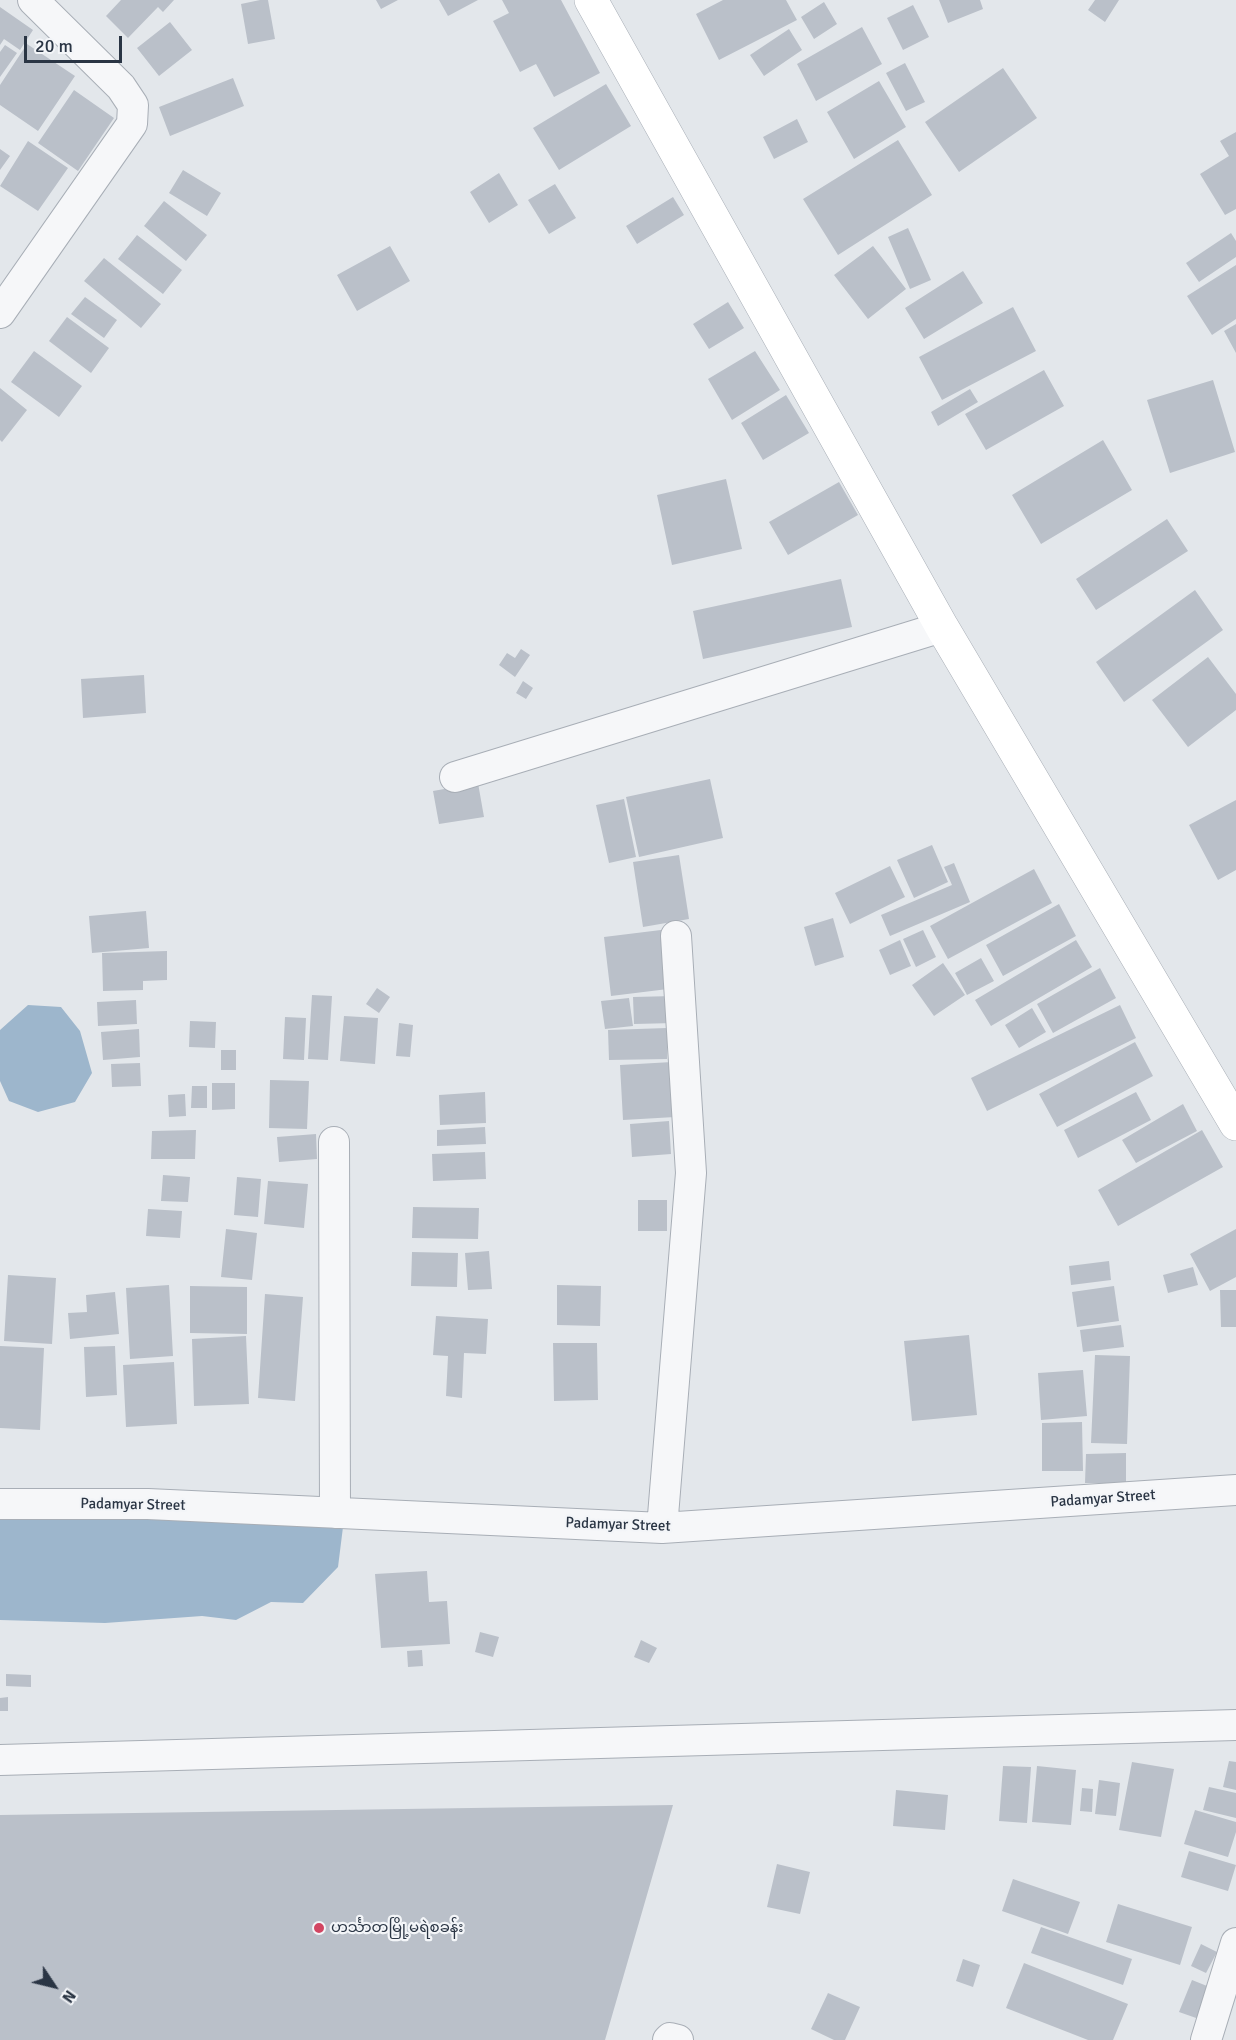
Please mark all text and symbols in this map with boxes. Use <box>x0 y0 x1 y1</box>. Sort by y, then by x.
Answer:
scale bar <box>27 24 124 62</box>
text: 20 m <box>35 35 73 57</box>
street label: Padamyar Street <box>1050 1486 1156 1512</box>
street label: Padamyar Street <box>80 1495 186 1515</box>
street label: Padamyar Street <box>565 1514 671 1536</box>
place label: ဟင်္သာတမြို့မရဲစခန်း <box>331 1919 464 1937</box>
marker: ဟင်္သာတမြို့မရဲစခန်း <box>312 1921 326 1935</box>
north arrow <box>24 1956 84 2016</box>
text: N <box>57 1986 80 2007</box>

